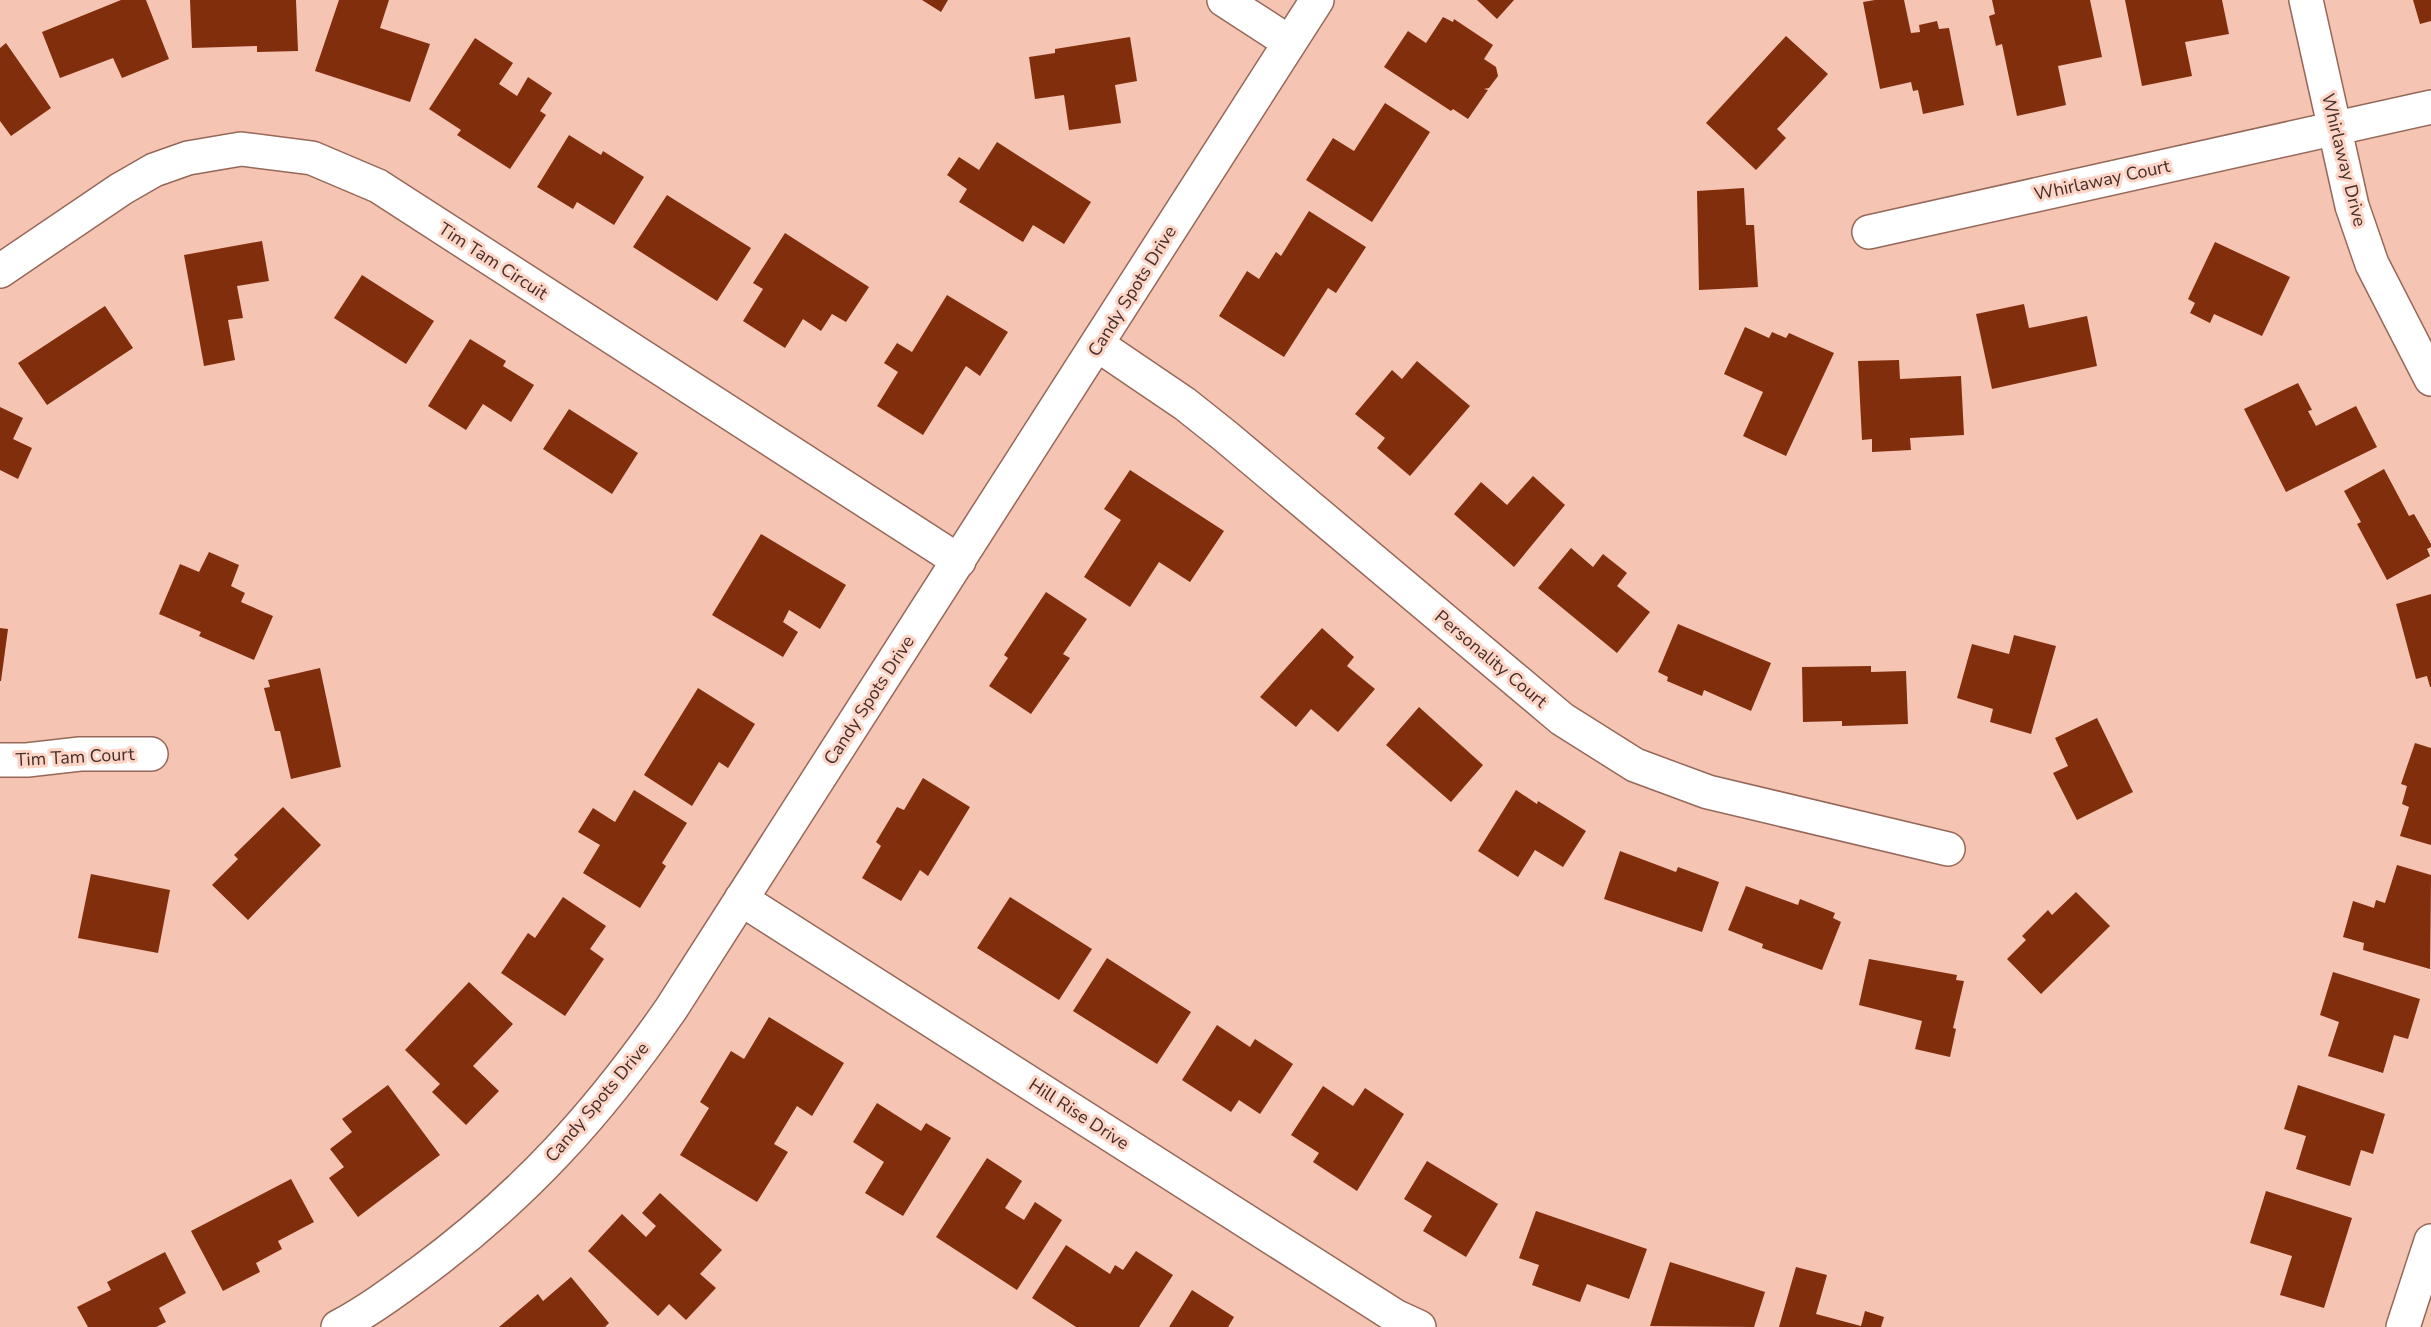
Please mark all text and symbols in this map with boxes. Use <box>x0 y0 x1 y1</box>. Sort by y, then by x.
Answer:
street label: Whirlaway Drive <box>2316 91 2372 229</box>
street label: Whirlaway Court <box>2032 154 2173 206</box>
street label: Tim Tam Circuit <box>434 217 553 306</box>
street label: Candy Spots Drive <box>1082 221 1182 361</box>
street label: Personality Court <box>1430 605 1553 714</box>
street label: Candy Spots Drive <box>818 631 920 769</box>
street label: Tim Tam Court <box>15 742 136 772</box>
street label: Candy Spots Drive <box>540 1037 654 1167</box>
street label: Hill Rise Drive <box>1024 1073 1134 1155</box>

